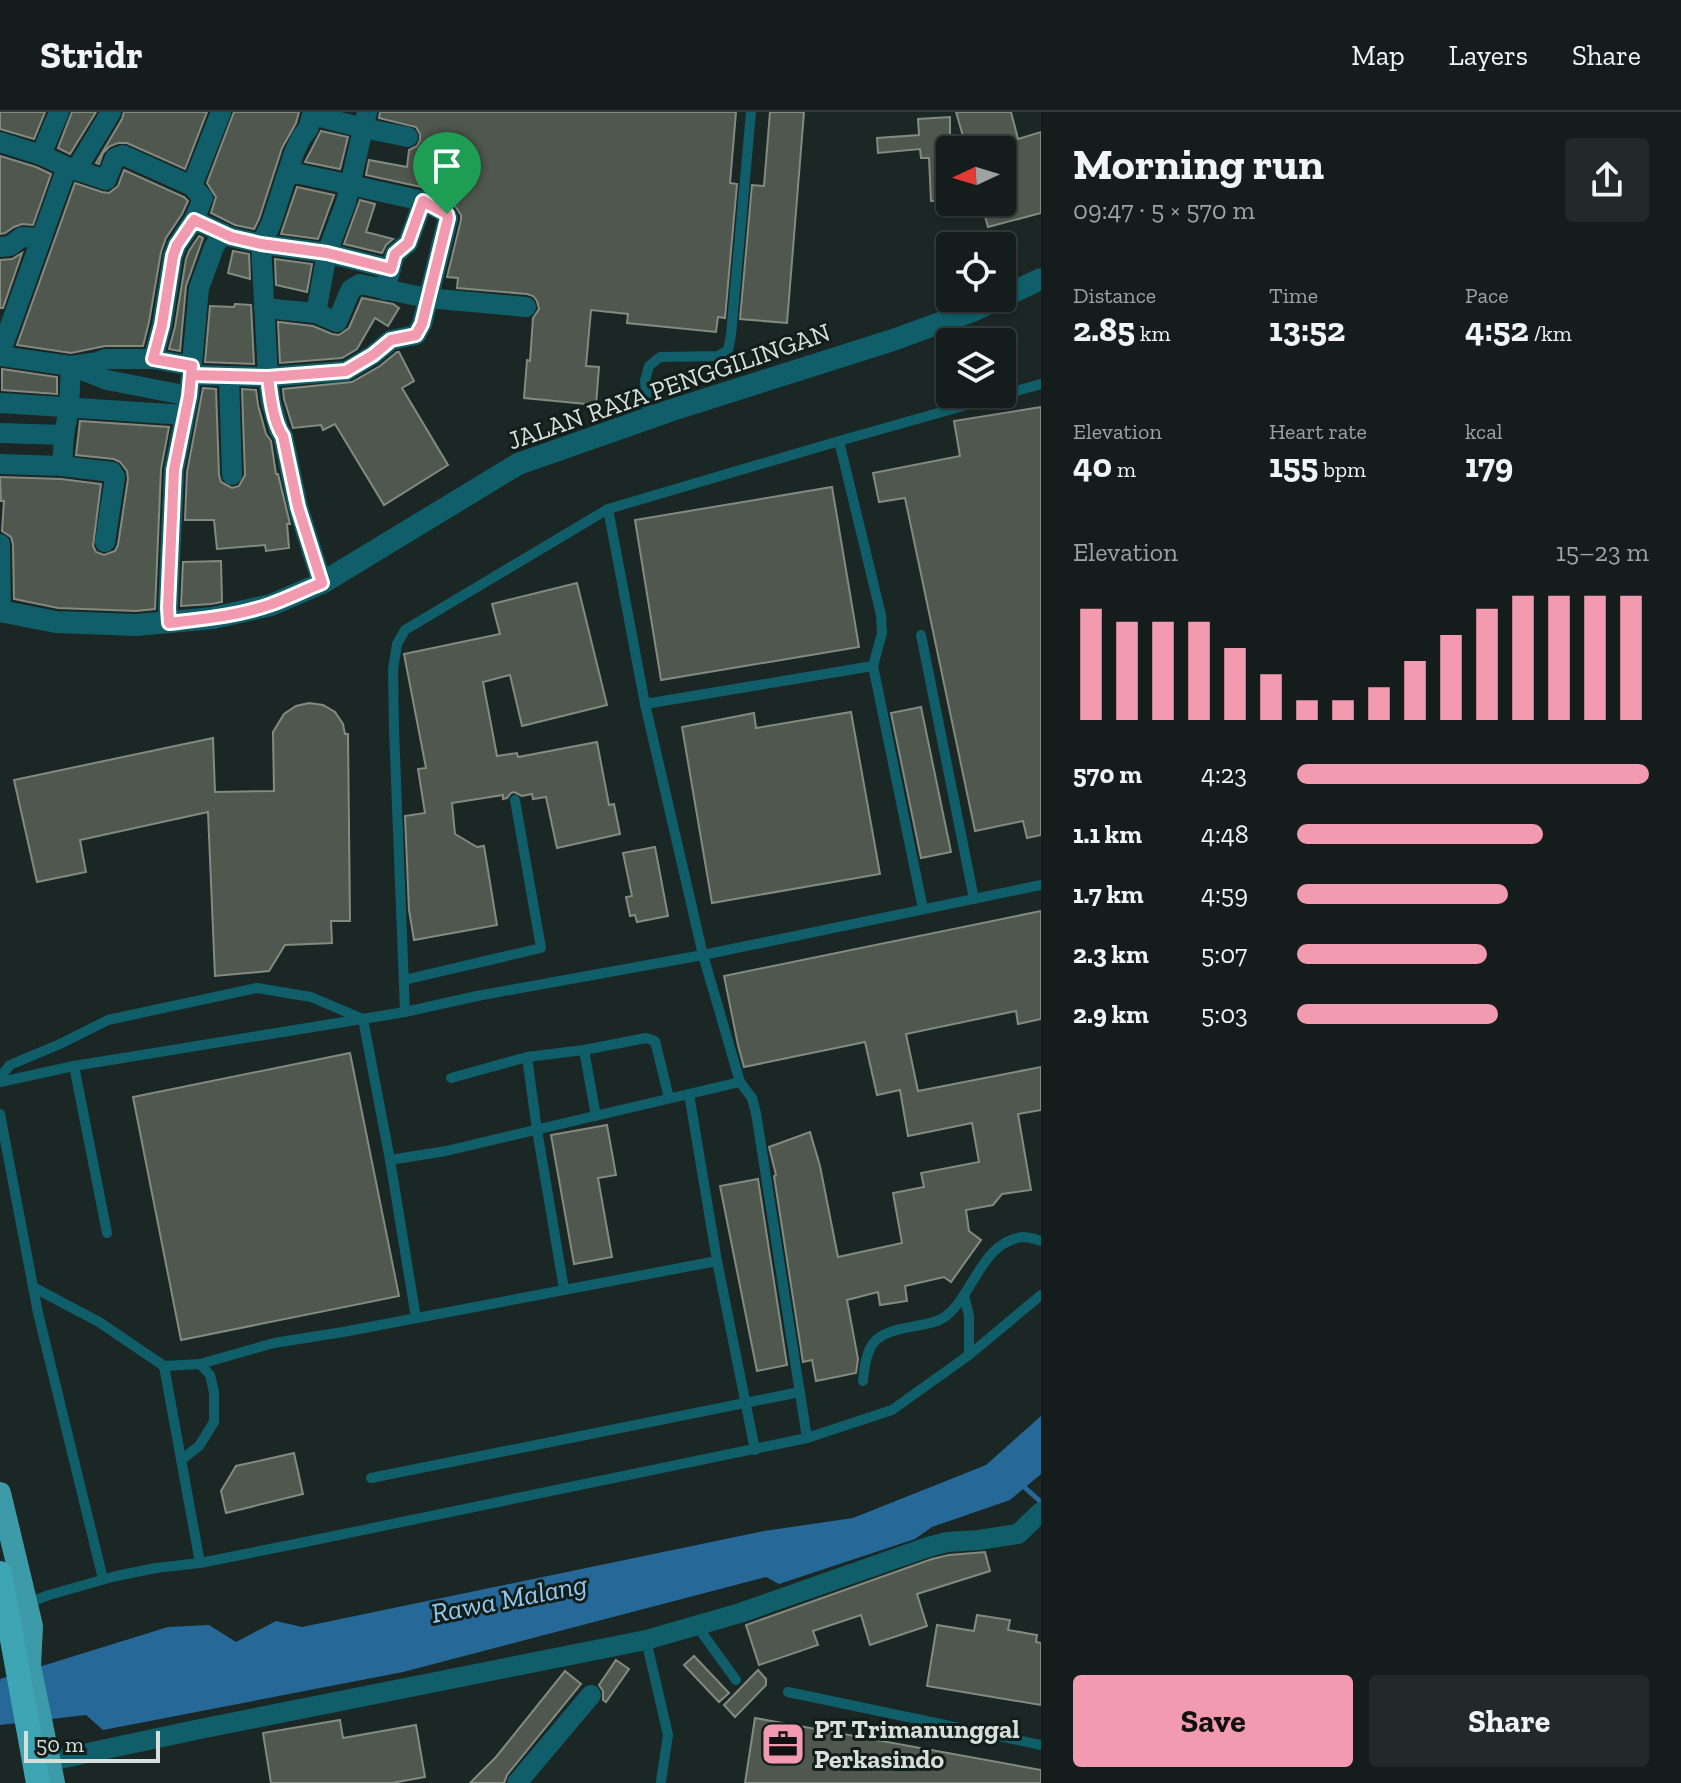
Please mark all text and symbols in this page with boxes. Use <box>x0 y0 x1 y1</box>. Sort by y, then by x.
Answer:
text: Stridr <box>40 32 143 78</box>
text: Map <box>1351 39 1405 72</box>
text: Layers <box>1449 39 1528 72</box>
text: Share <box>1572 39 1641 72</box>
pin <box>413 132 481 214</box>
north arrow <box>936 136 1016 216</box>
map controls <box>936 136 1016 408</box>
text: Morning run <box>1073 137 1324 190</box>
button: share <box>1565 138 1649 222</box>
icon: arrive <box>425 144 469 188</box>
text: 09:47 · 5 × 570 m <box>1073 194 1255 226</box>
button: locate <box>936 232 1016 312</box>
text: Distance <box>1073 282 1156 309</box>
text: Time <box>1269 282 1318 309</box>
text: Pace <box>1465 282 1509 309</box>
text: 2.85 <box>1073 309 1135 350</box>
text: 13:52 <box>1269 309 1345 350</box>
text: 4:52 <box>1465 309 1529 350</box>
street label: JALAN RAYA PENGGILINGAN <box>503 316 835 456</box>
text: km <box>1135 320 1171 347</box>
text: /km <box>1529 320 1572 347</box>
button: layers <box>936 328 1016 408</box>
text: Elevation <box>1073 418 1162 445</box>
text: Heart rate <box>1269 418 1367 445</box>
text: kcal <box>1465 418 1503 445</box>
text: 40 <box>1073 445 1112 486</box>
text: 155 <box>1269 445 1318 486</box>
text: 179 <box>1465 445 1513 486</box>
text: m <box>1112 456 1136 483</box>
text: bpm <box>1318 456 1366 483</box>
text: Elevation <box>1073 536 1178 568</box>
text: 15–23 m <box>1556 536 1649 568</box>
text: 570 m <box>1073 758 1142 790</box>
text: 4:23 <box>1201 758 1247 790</box>
text: 1.1 km <box>1073 818 1142 850</box>
text: 4:48 <box>1201 818 1249 850</box>
text: 1.7 km <box>1073 878 1144 910</box>
text: 4:59 <box>1201 878 1248 910</box>
text: 2.3 km <box>1073 938 1149 970</box>
text: 5:07 <box>1201 938 1247 970</box>
text: 2.9 km <box>1073 998 1149 1030</box>
text: 5:03 <box>1201 998 1248 1030</box>
water label: Rawa Malang <box>428 1567 591 1630</box>
button: Save <box>1073 1675 1353 1767</box>
button: Share <box>1369 1675 1649 1767</box>
place label: PT Trimanunggal Perkasindo <box>814 1713 1020 1775</box>
office icon: PT Trimanunggal Perkasindo <box>759 1720 807 1768</box>
scale bar <box>24 1727 160 1763</box>
text: 50 m <box>36 1731 84 1758</box>

